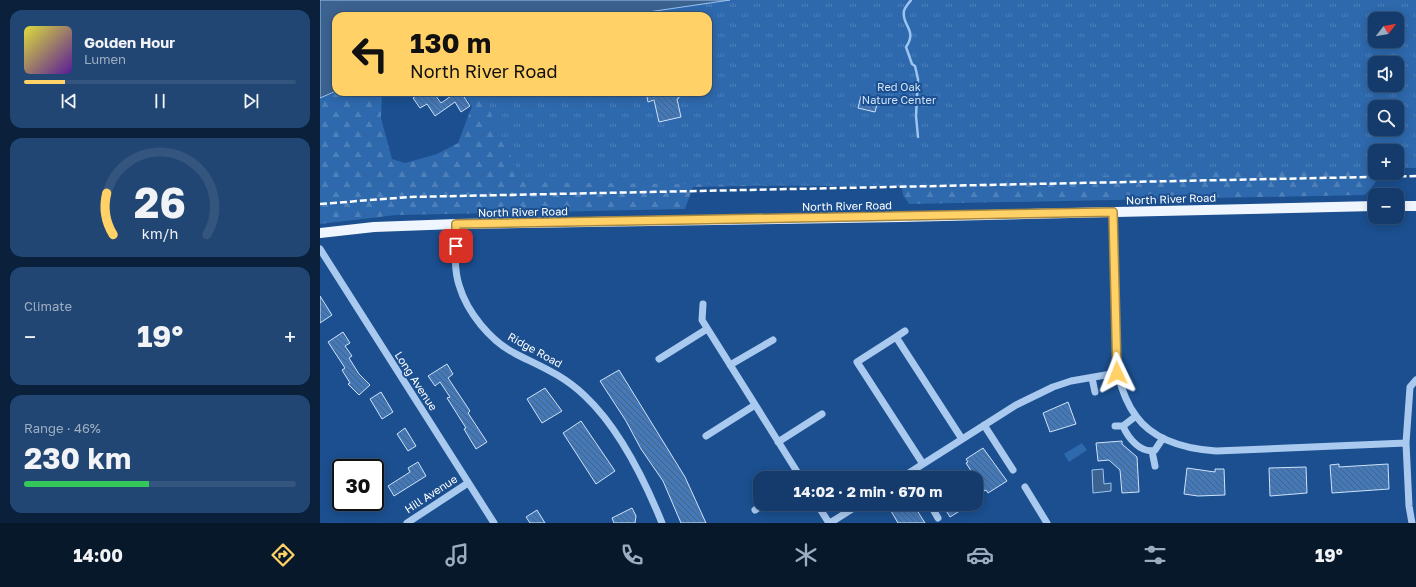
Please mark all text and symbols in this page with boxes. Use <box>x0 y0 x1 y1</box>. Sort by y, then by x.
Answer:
north arrow <box>1368 12 1404 48</box>
map controls <box>1368 12 1404 224</box>
text: 130 m <box>410 26 491 59</box>
icon: left <box>344 28 396 80</box>
text: Golden Hour <box>84 33 175 51</box>
text: Lumen <box>84 51 126 67</box>
button: sound <box>1368 56 1404 92</box>
text: North River Road <box>410 60 557 82</box>
park label: Red Oak Nature Center <box>862 80 937 106</box>
icon: previous <box>58 90 80 112</box>
icon: pause <box>149 90 171 112</box>
icon: next <box>240 90 262 112</box>
button: search <box>1368 100 1404 136</box>
button: + <box>1368 144 1404 180</box>
text: 26 <box>134 177 186 227</box>
button: − <box>1368 188 1404 224</box>
street label: North River Road <box>1126 190 1216 207</box>
street label: North River Road <box>802 198 892 213</box>
street label: North River Road <box>478 204 568 219</box>
text: km/h <box>142 225 178 242</box>
pin <box>439 229 473 263</box>
icon: arrive <box>445 235 467 257</box>
text: Climate <box>24 298 72 314</box>
text: 19° <box>137 318 183 354</box>
text: − <box>24 323 36 350</box>
text: + <box>284 323 296 350</box>
street label: Ridge Road <box>506 329 565 370</box>
street label: Long Avenue <box>392 349 440 413</box>
position arrow <box>1096 352 1138 394</box>
text: Range · 46% <box>24 420 101 436</box>
text: 230 km <box>24 440 131 476</box>
speed limit sign: 30 <box>332 459 384 511</box>
street label: Hill Avenue <box>402 472 459 515</box>
text: 14:02 · 2 min · 670 m <box>794 482 942 500</box>
icon: directions <box>269 541 297 569</box>
icon: music <box>443 541 471 569</box>
icon: phone <box>618 541 646 569</box>
icon: climate <box>792 541 820 569</box>
icon: car <box>966 541 994 569</box>
icon: filters <box>1141 541 1169 569</box>
text: 14:00 <box>73 544 123 566</box>
text: 19° <box>1315 544 1343 566</box>

